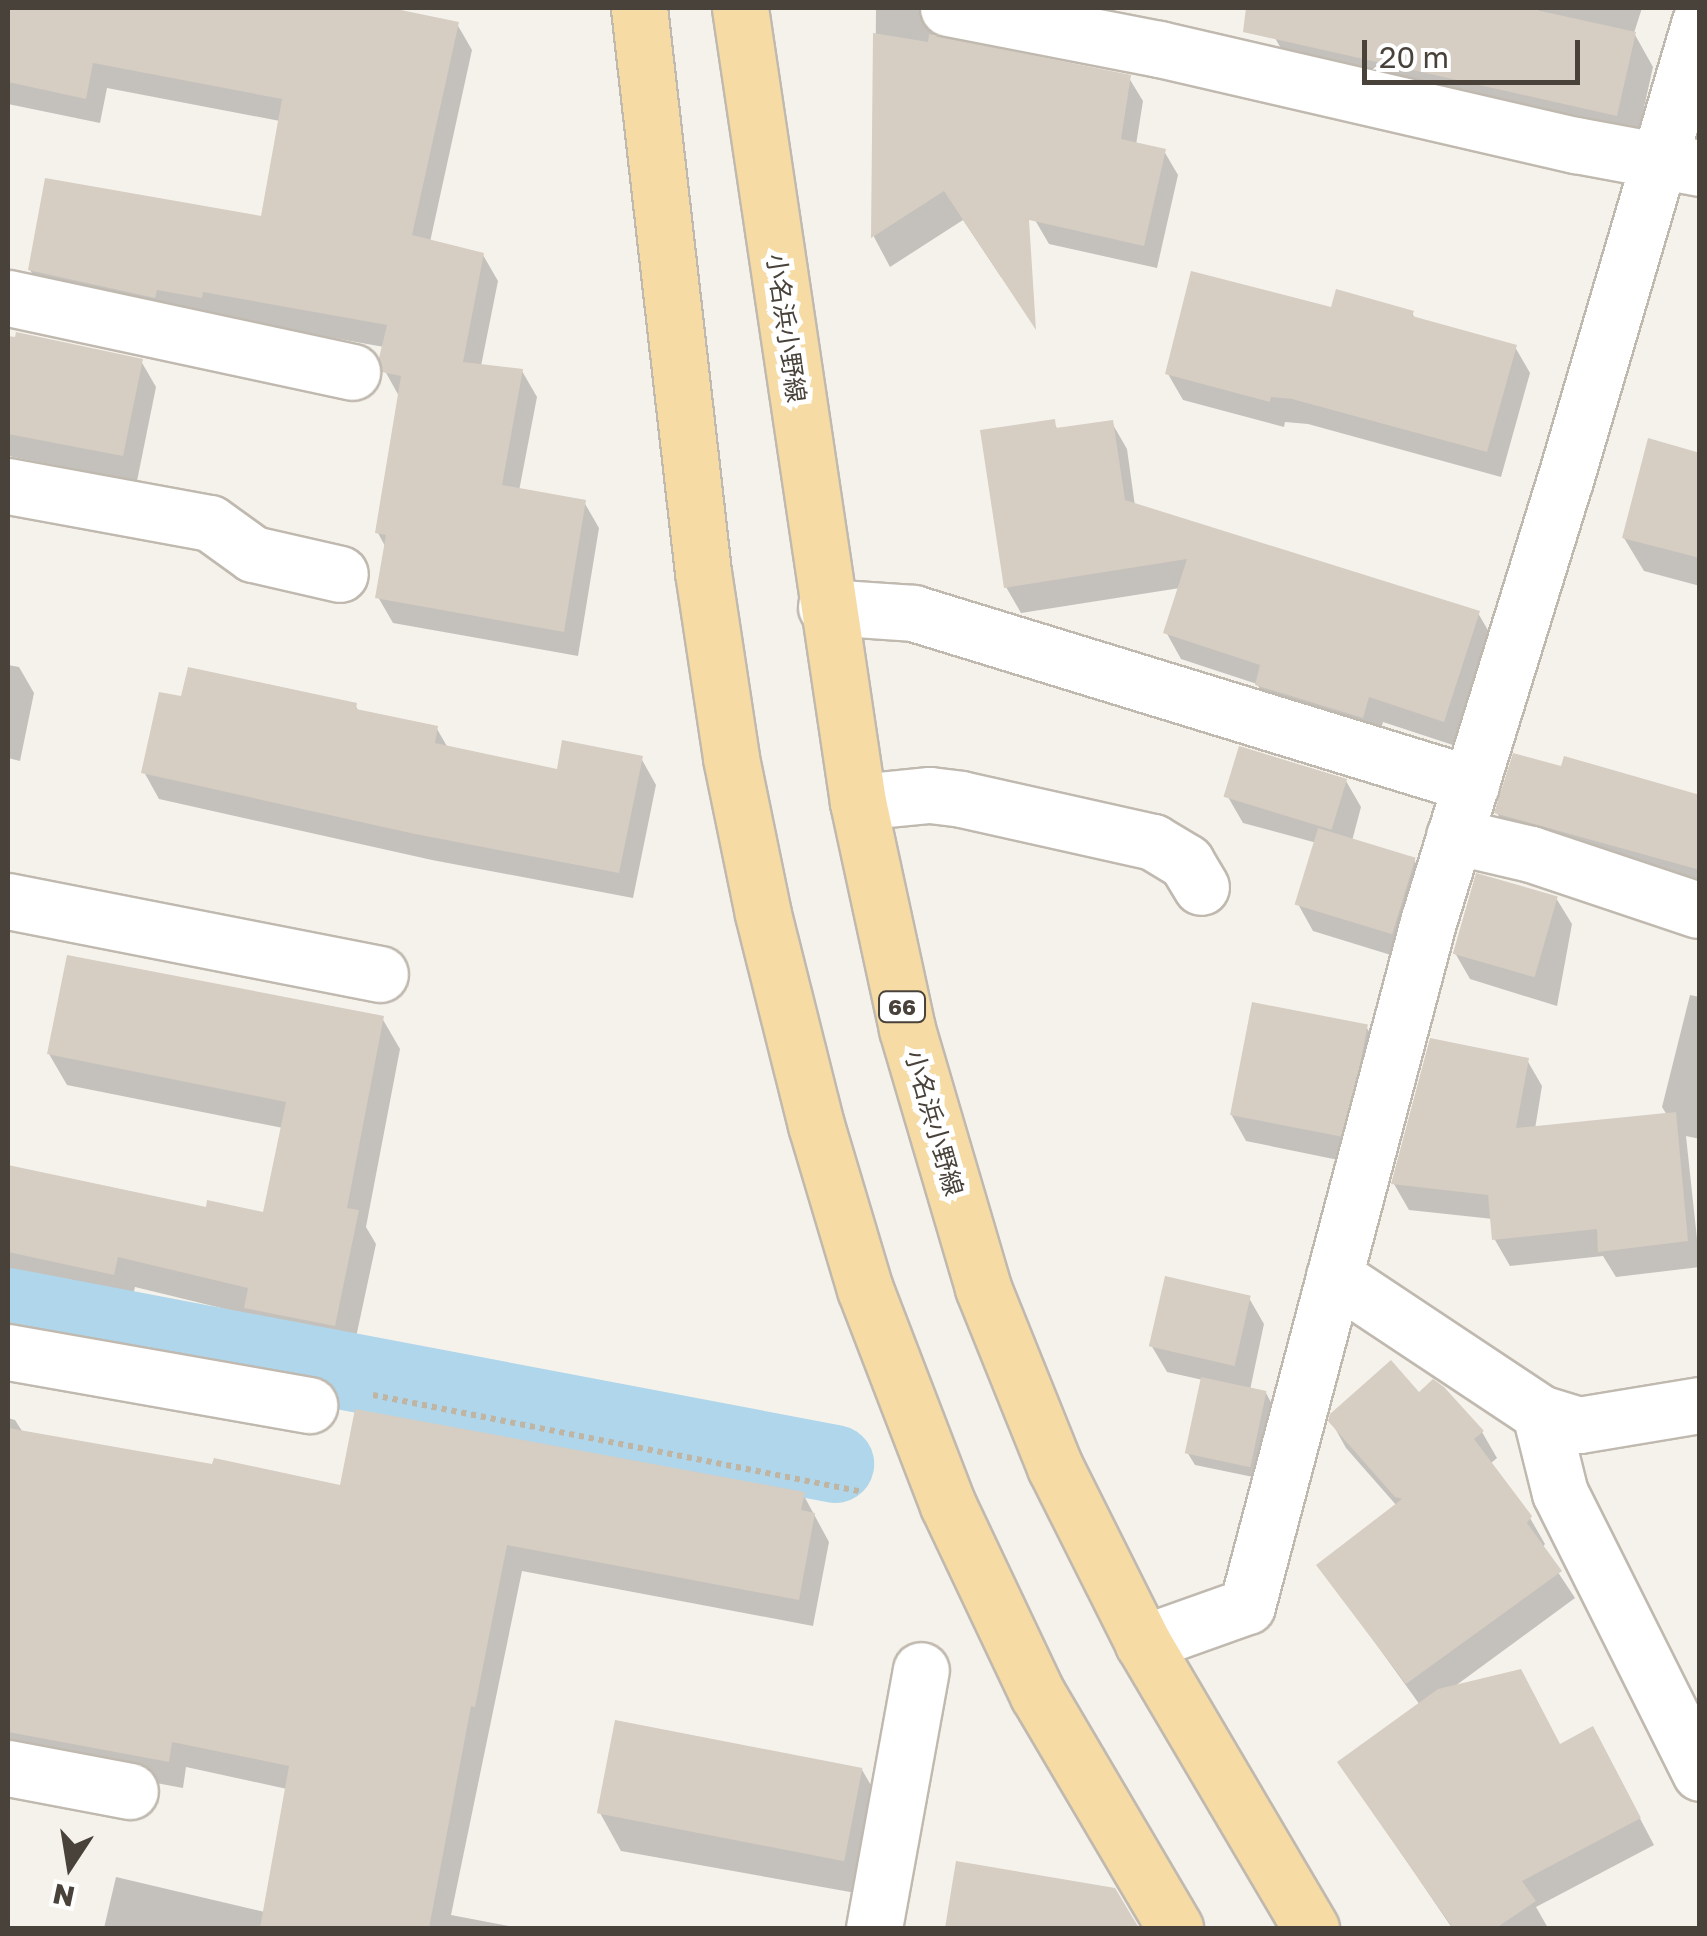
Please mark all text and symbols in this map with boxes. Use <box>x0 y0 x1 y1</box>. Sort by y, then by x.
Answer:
scale bar <box>1367 20 1584 82</box>
text: 20 m <box>1379 39 1449 75</box>
street label: 小名浜小野線 <box>761 252 811 404</box>
road number: 66 <box>877 990 927 1024</box>
street label: 小名浜小野線 <box>899 1047 969 1199</box>
north arrow <box>20 1816 120 1916</box>
text: N <box>50 1877 77 1914</box>

